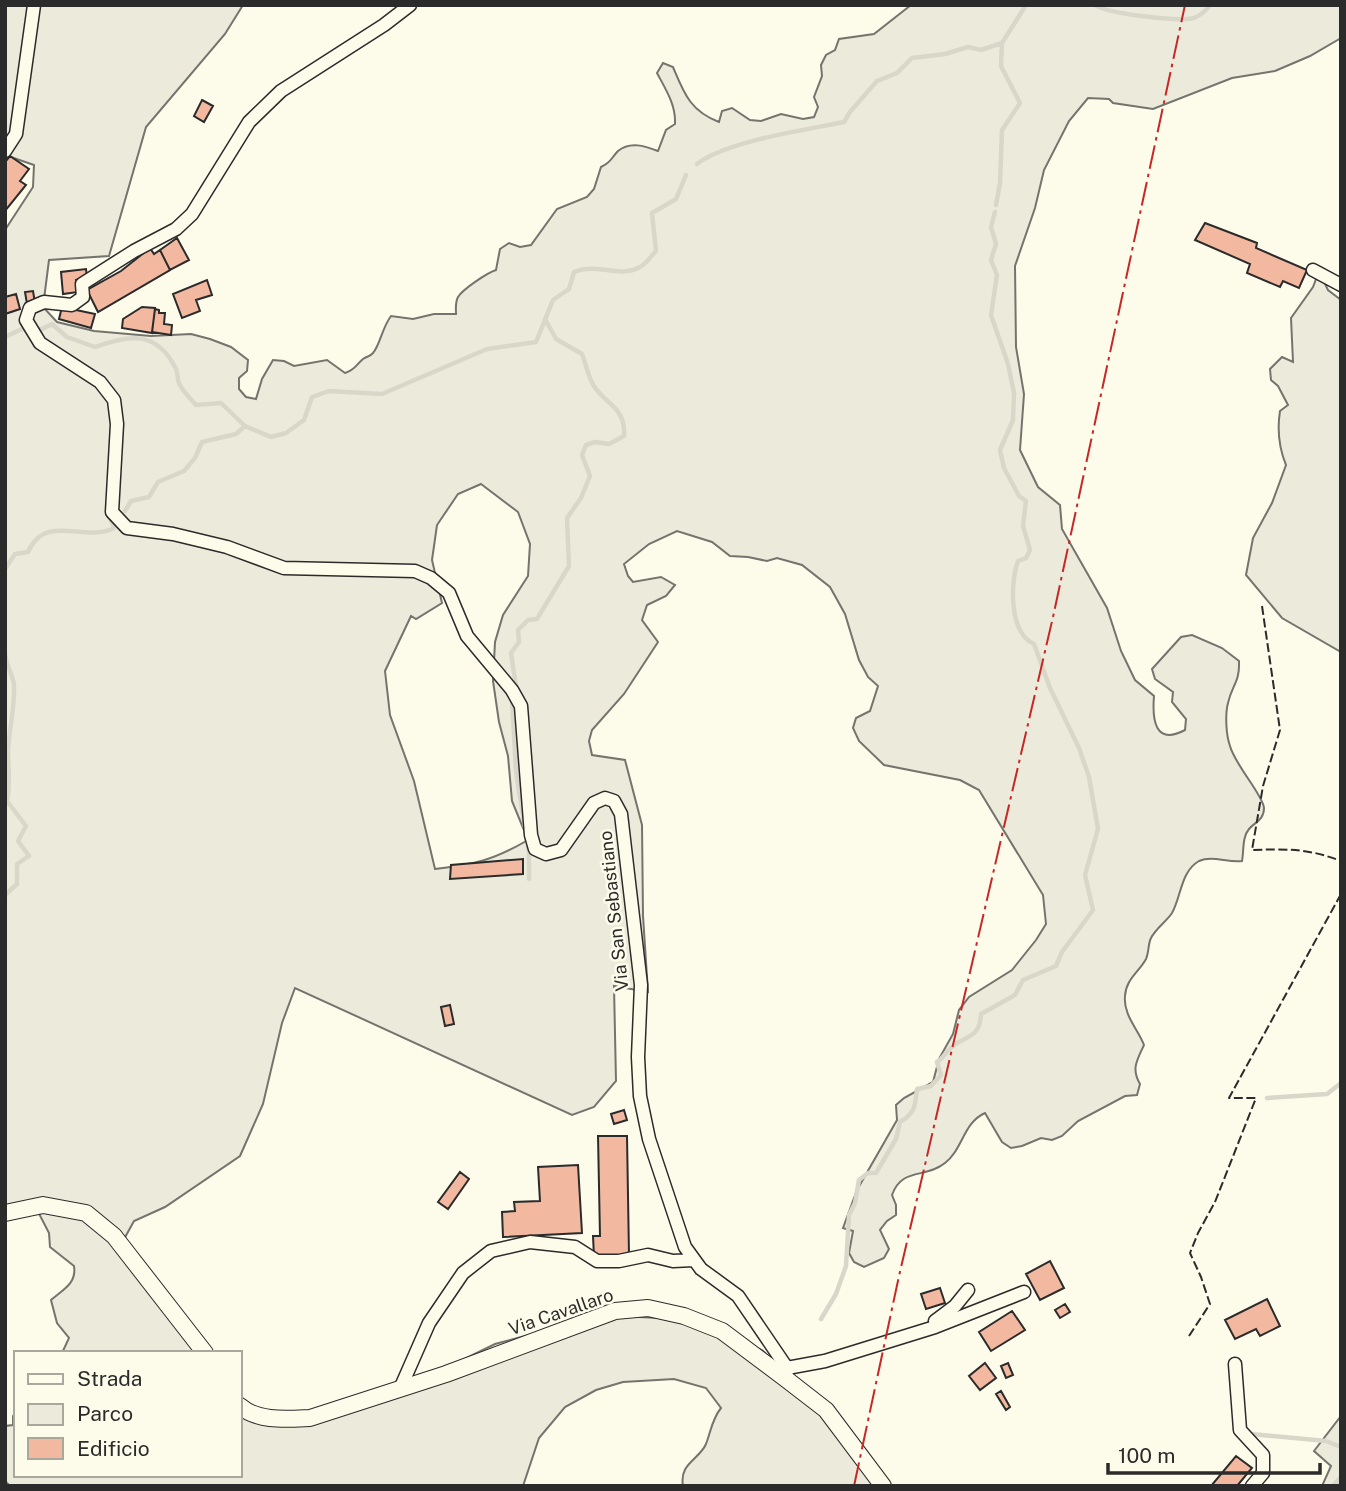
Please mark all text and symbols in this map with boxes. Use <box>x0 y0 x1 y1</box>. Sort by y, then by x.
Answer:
street label: Via San Sebastiano <box>595 830 632 992</box>
street label: Via Cavallaro <box>506 1284 616 1339</box>
legend <box>14 1351 242 1477</box>
text: Strada <box>77 1366 142 1391</box>
text: Parco <box>77 1401 133 1426</box>
scale bar <box>1108 1432 1320 1476</box>
text: Edificio <box>77 1436 150 1461</box>
text: 100 m <box>1118 1443 1175 1468</box>

